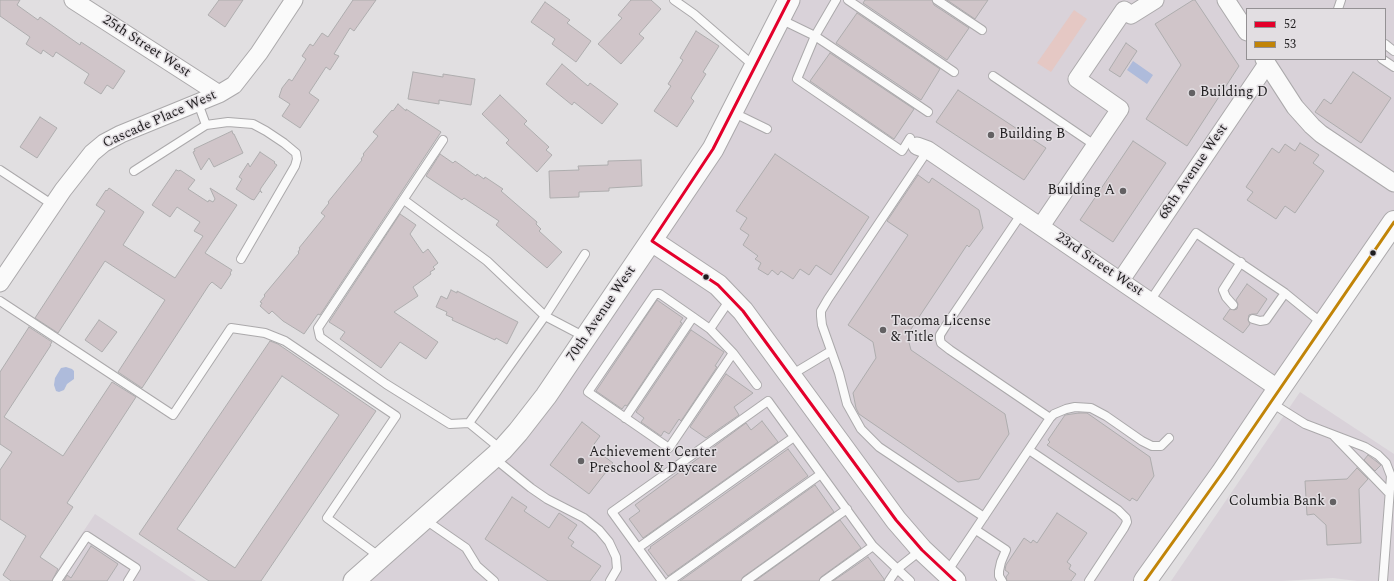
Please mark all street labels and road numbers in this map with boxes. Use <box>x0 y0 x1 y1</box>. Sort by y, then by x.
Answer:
street label: 25th Street West <box>99 12 193 82</box>
street label: Cascade Place West <box>101 87 219 153</box>
street label: 68th Avenue West <box>1156 121 1232 223</box>
street label: 23rd Street West <box>1052 229 1146 301</box>
street label: 70th Avenue West <box>564 263 640 365</box>

